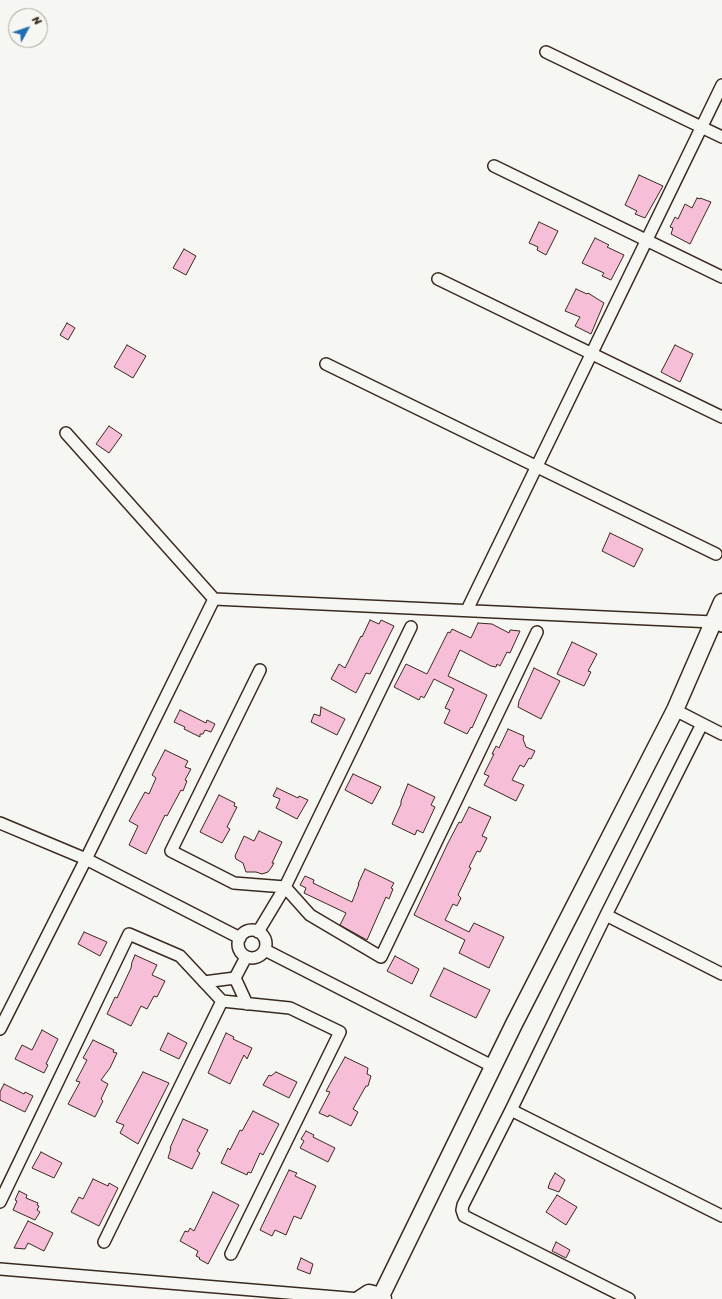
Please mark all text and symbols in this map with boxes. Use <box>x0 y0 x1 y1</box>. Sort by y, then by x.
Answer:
north arrow <box>8 8 48 48</box>
text: N <box>27 12 47 30</box>

